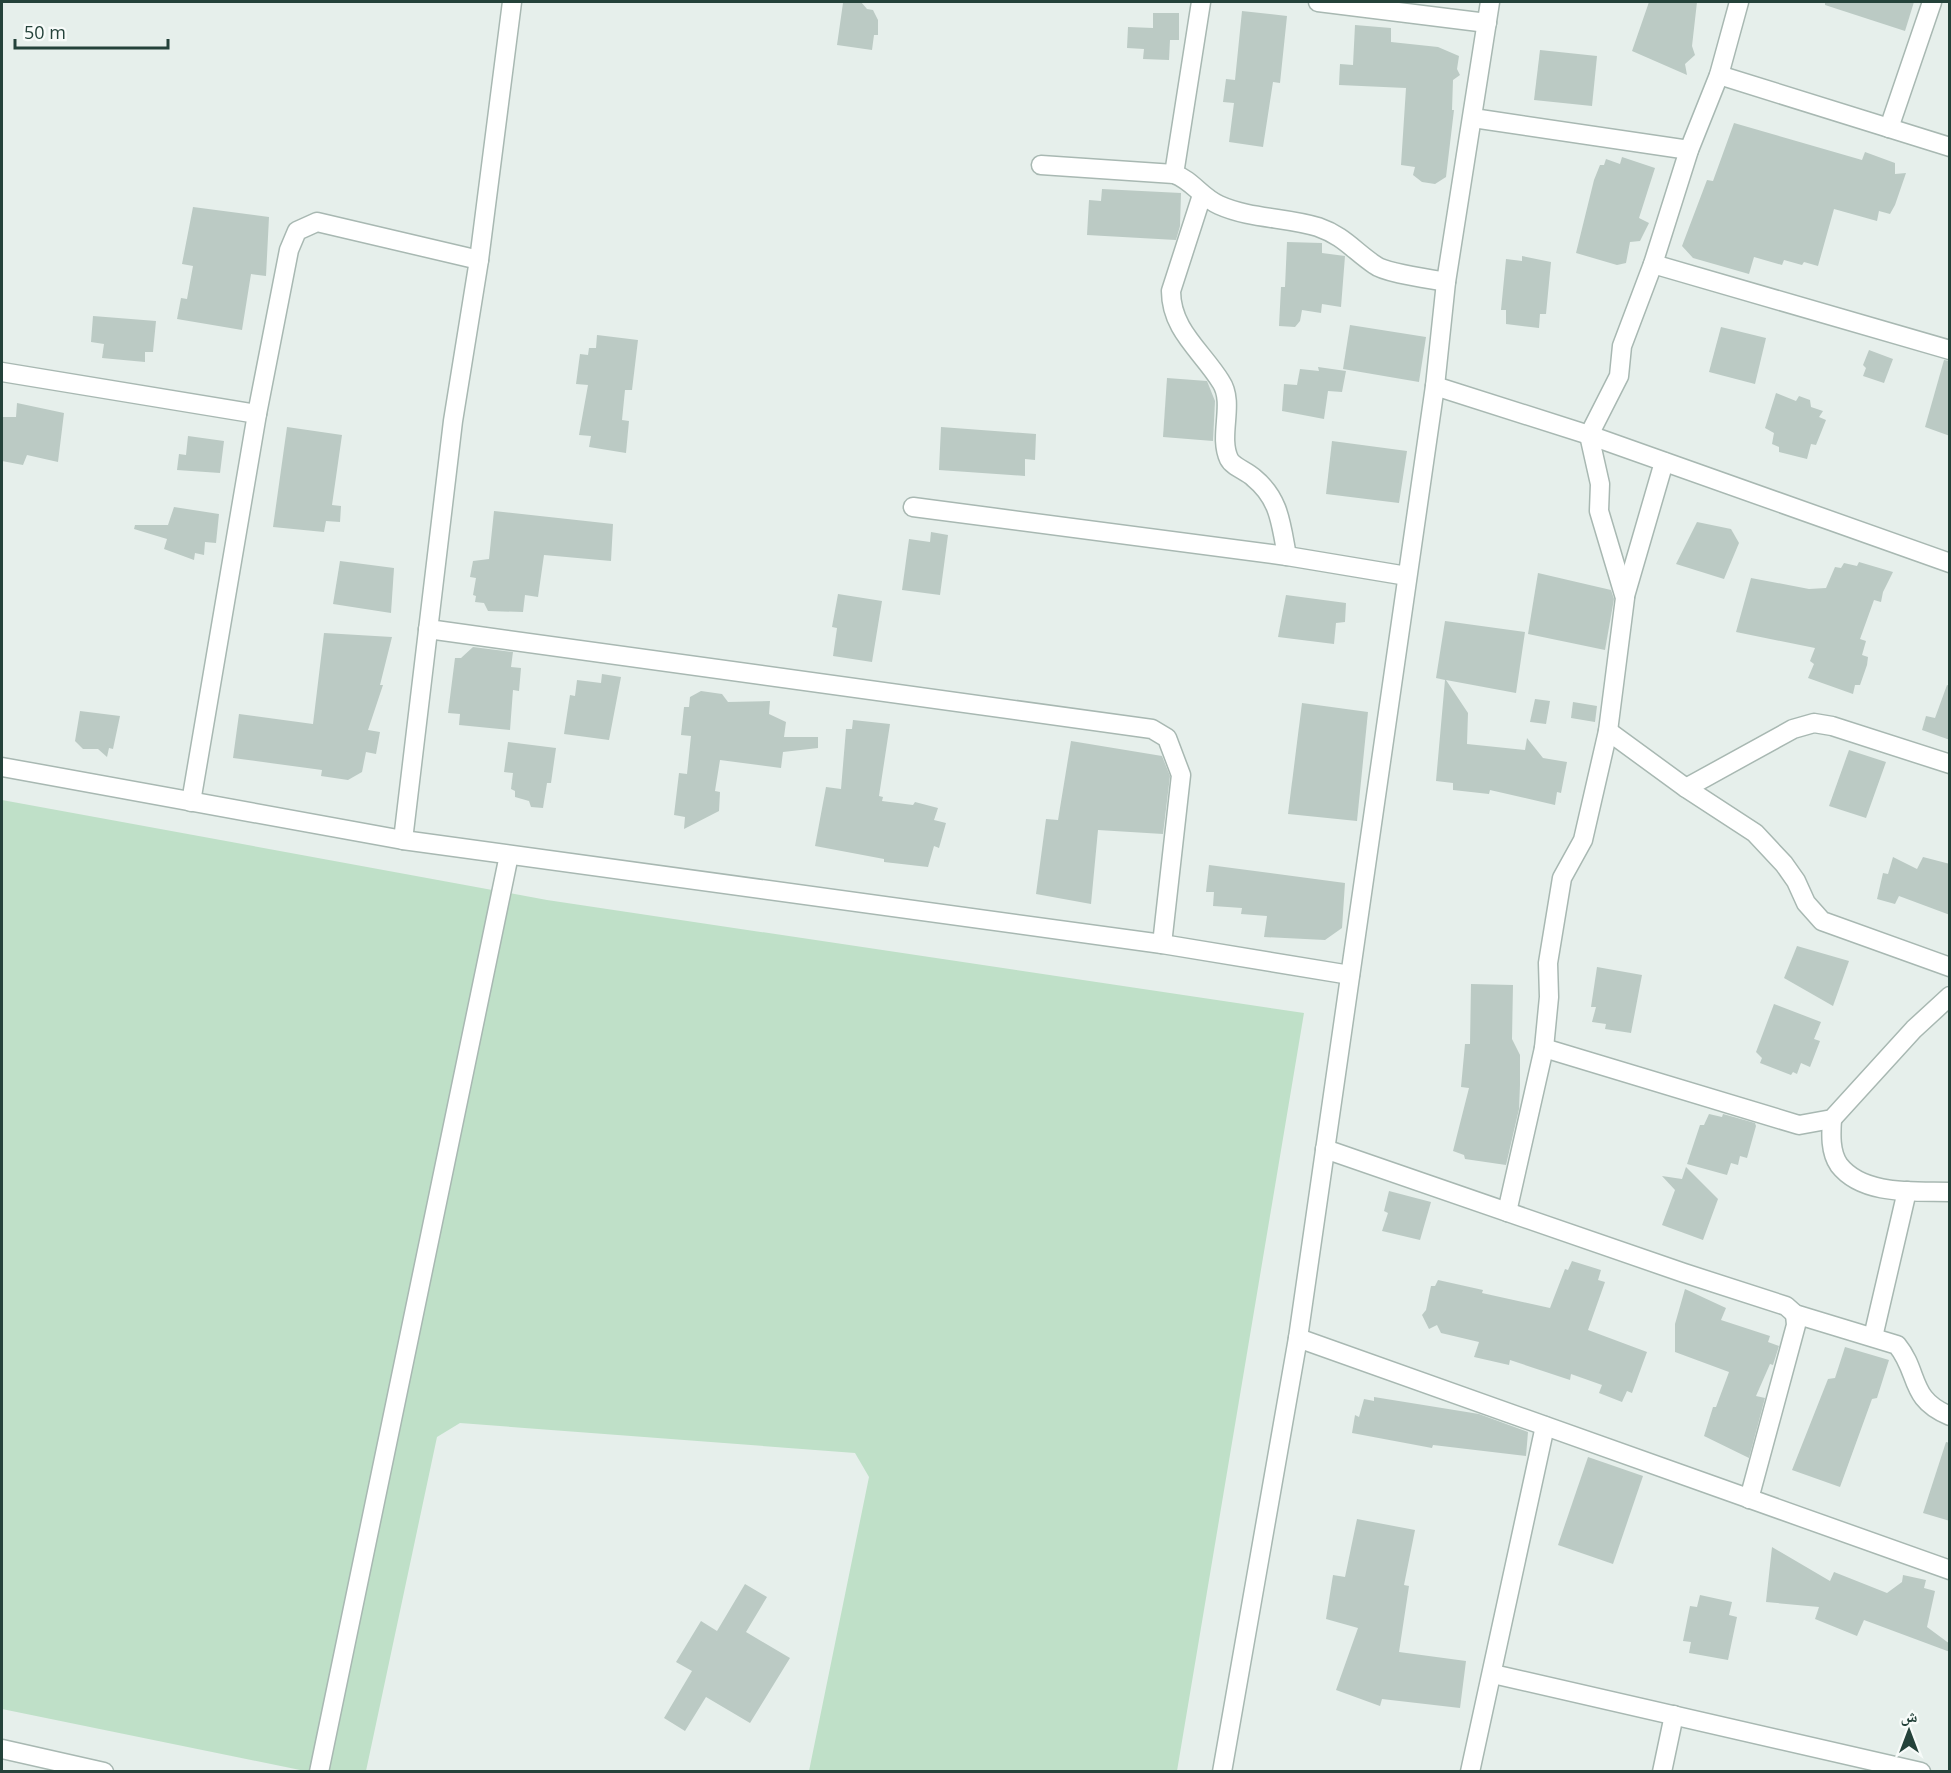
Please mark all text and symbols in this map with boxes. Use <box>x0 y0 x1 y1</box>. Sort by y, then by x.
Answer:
scale bar <box>15 12 168 50</box>
text: 50 m <box>24 20 66 44</box>
north arrow <box>1879 1701 1939 1761</box>
text: ش <box>1901 1705 1918 1727</box>

